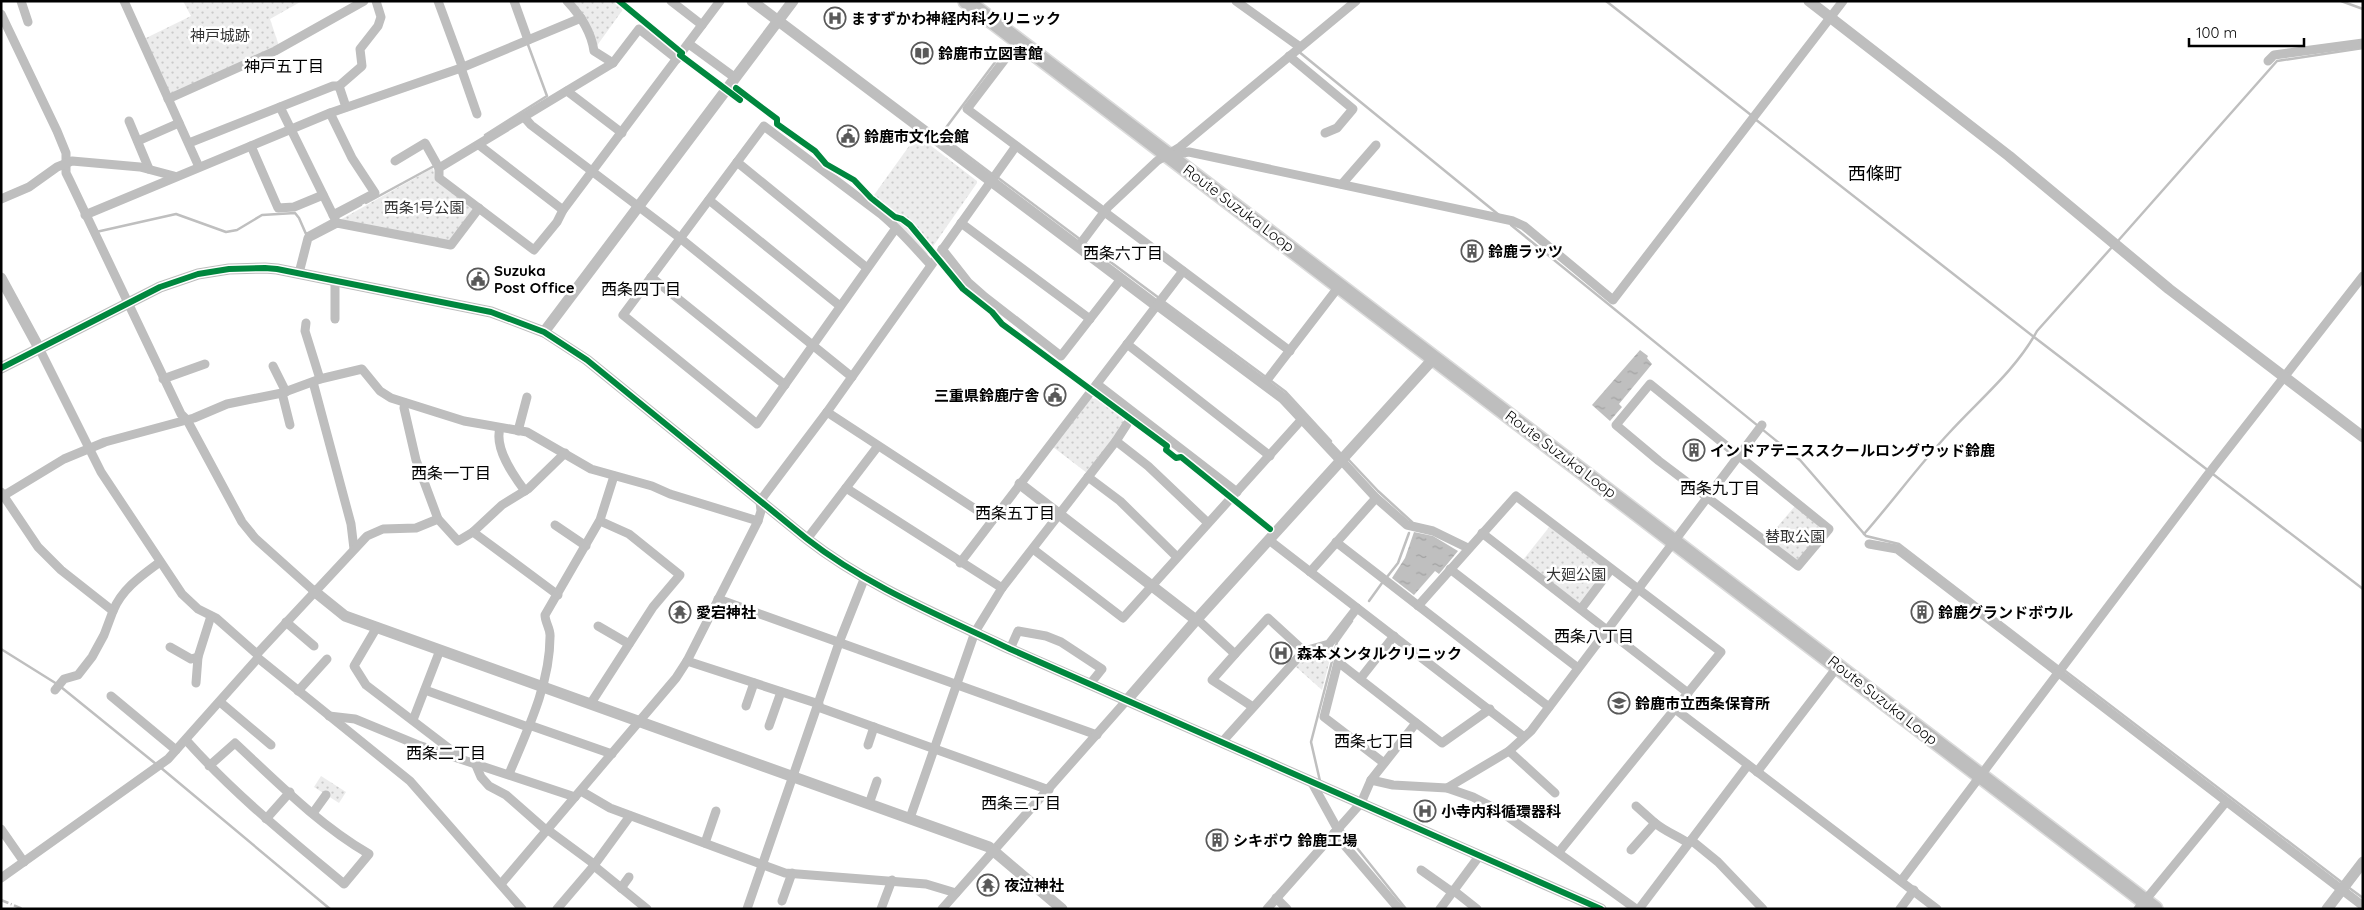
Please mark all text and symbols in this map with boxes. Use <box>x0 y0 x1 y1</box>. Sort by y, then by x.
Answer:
hospital icon: ますずかわ神経内科クリニック <box>823 6 847 30</box>
place label: ますずかわ神経内科クリニック <box>851 9 1061 28</box>
scale bar <box>2189 15 2304 47</box>
text: 100 m <box>2196 23 2237 42</box>
park label: 神戸城跡 <box>190 26 250 45</box>
library icon: 鈴鹿市立図書館 <box>910 41 934 65</box>
place label: 鈴鹿市立図書館 <box>938 44 1043 63</box>
district label: 神戸五丁目 <box>244 56 324 76</box>
public building icon: 鈴鹿市文化会館 <box>836 124 860 148</box>
place label: 鈴鹿市文化会館 <box>864 127 969 146</box>
street label: Route Suzuka Loop <box>1180 160 1298 256</box>
district label: 西條町 <box>1848 162 1902 185</box>
park label: 西条1号公園 <box>384 198 464 217</box>
building icon: 鈴鹿ラッツ <box>1460 239 1484 263</box>
place label: 鈴鹿ラッツ <box>1488 242 1563 261</box>
district label: 西条六丁目 <box>1083 243 1163 263</box>
place label: Suzuka Post Office <box>494 261 575 297</box>
public building icon: Suzuka Post Office <box>466 267 490 291</box>
district label: 西条四丁目 <box>601 279 681 299</box>
public building icon: 三重県鈴鹿庁舎 <box>1043 383 1067 407</box>
place label: 三重県鈴鹿庁舎 <box>934 386 1040 405</box>
street label: Route Suzuka Loop <box>1502 406 1620 502</box>
building icon: インドアテニススクールロングウッド鈴鹿 <box>1682 438 1706 462</box>
place label: インドアテニススクールロングウッド鈴鹿 <box>1710 441 1995 460</box>
district label: 西条一丁目 <box>411 463 491 483</box>
district label: 西条九丁目 <box>1680 478 1760 498</box>
district label: 西条五丁目 <box>975 503 1055 523</box>
park label: 替取公園 <box>1765 527 1825 546</box>
park label: 大廻公園 <box>1546 565 1606 584</box>
temple icon: 愛宕神社 <box>668 600 692 624</box>
building icon: 鈴鹿グランドボウル <box>1910 600 1934 624</box>
place label: 愛宕神社 <box>696 603 756 622</box>
place label: 鈴鹿グランドボウル <box>1938 603 2073 622</box>
district label: 西条八丁目 <box>1554 626 1634 646</box>
hospital icon: 森本メンタルクリニック <box>1269 641 1293 665</box>
place label: 森本メンタルクリニック <box>1297 644 1462 663</box>
street label: Route Suzuka Loop <box>1824 651 1942 749</box>
school or university icon: 鈴鹿市立西条保育所 <box>1607 691 1631 715</box>
place label: 鈴鹿市立西条保育所 <box>1635 694 1770 713</box>
district label: 西条七丁目 <box>1334 731 1414 751</box>
district label: 西条二丁目 <box>406 743 486 763</box>
district label: 西条三丁目 <box>981 793 1061 813</box>
hospital icon: 小寺内科循環器科 <box>1413 799 1437 823</box>
place label: 小寺内科循環器科 <box>1441 802 1561 821</box>
building icon: シキボウ 鈴鹿工場 <box>1205 828 1229 852</box>
place label: シキボウ 鈴鹿工場 <box>1233 831 1357 850</box>
temple icon: 夜泣神社 <box>976 873 1000 897</box>
place label: 夜泣神社 <box>1004 876 1064 895</box>

